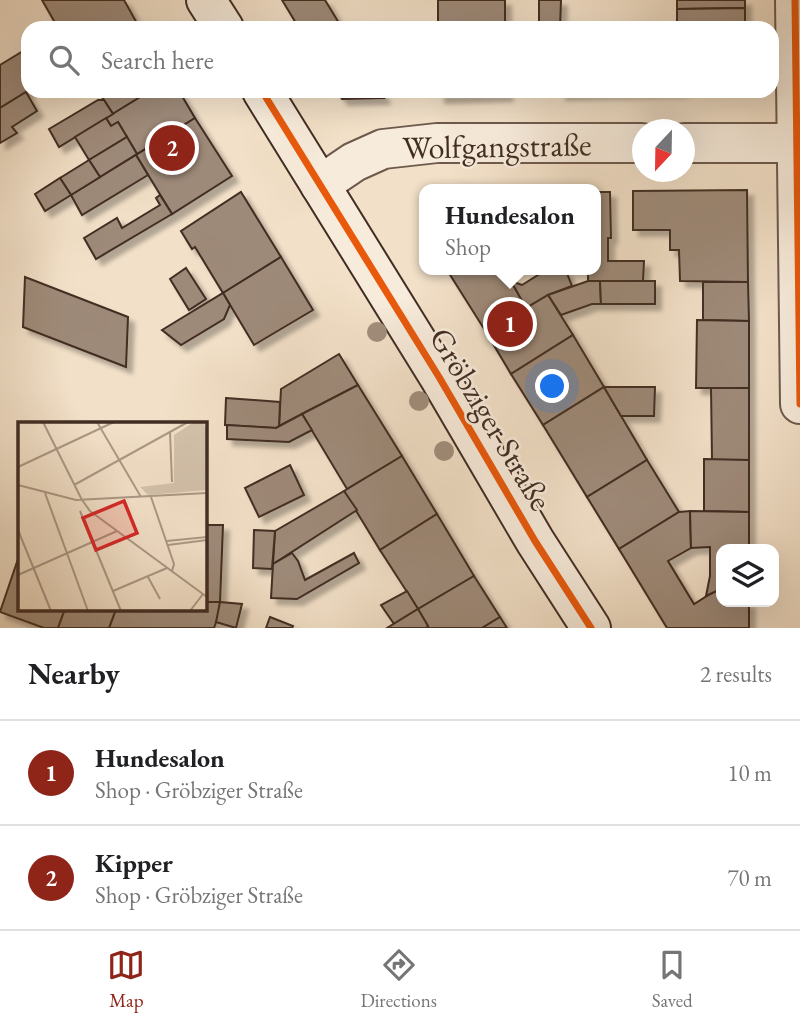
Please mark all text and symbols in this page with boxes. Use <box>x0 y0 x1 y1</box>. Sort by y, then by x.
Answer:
search box <box>21 21 779 98</box>
icon: search <box>45 41 83 79</box>
text: Search here <box>101 43 214 77</box>
north arrow <box>632 119 695 182</box>
pin: 2 <box>149 122 195 174</box>
street label: Wolfgangstraße <box>402 123 592 169</box>
popup <box>419 184 601 275</box>
text: Hundesalon <box>445 198 575 232</box>
text: Shop <box>445 232 491 262</box>
pin: 1 <box>487 298 533 350</box>
street label: Gröbziger Straße <box>420 320 562 518</box>
your location <box>535 369 569 403</box>
inset map <box>18 422 206 610</box>
map controls <box>716 544 779 607</box>
button: layers <box>716 544 779 607</box>
text: Nearby <box>28 654 120 693</box>
text: 2 results <box>700 659 772 689</box>
text: Hundesalon <box>95 741 225 775</box>
text: 1 <box>45 758 57 788</box>
text: 10 m <box>727 758 772 788</box>
text: Shop · Gröbziger Straße <box>95 775 303 805</box>
text: Kipper <box>95 846 173 880</box>
text: 2 <box>45 863 57 893</box>
text: 70 m <box>727 863 772 893</box>
text: Shop · Gröbziger Straße <box>95 880 303 910</box>
tab: Map <box>107 946 145 1013</box>
tab: Directions <box>360 946 437 1013</box>
tab: Saved <box>652 946 693 1013</box>

